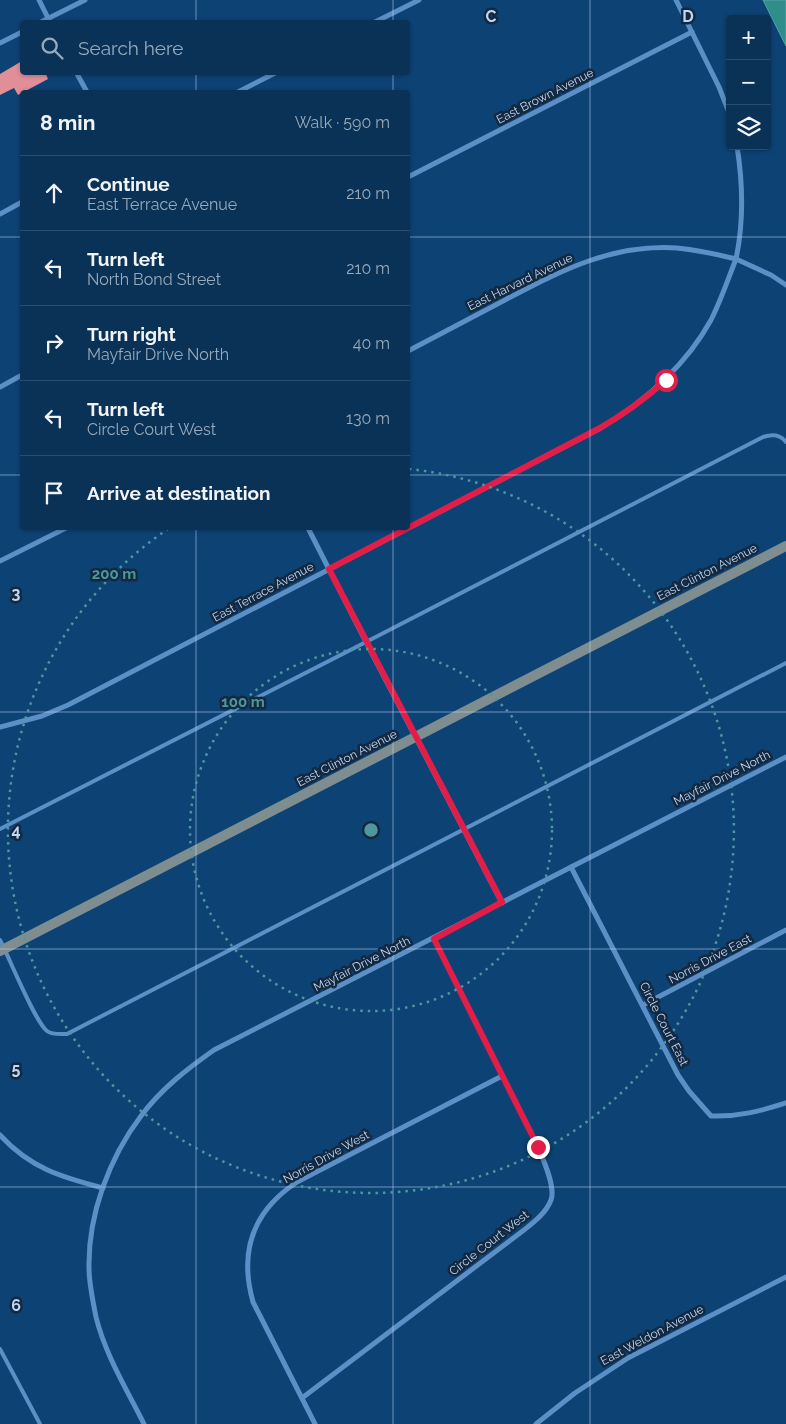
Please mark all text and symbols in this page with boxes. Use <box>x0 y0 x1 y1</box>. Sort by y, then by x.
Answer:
text: C <box>486 7 497 26</box>
text: D <box>682 7 694 26</box>
map controls <box>726 15 771 150</box>
button: + <box>726 15 771 60</box>
search box <box>20 20 410 75</box>
icon: search <box>38 34 66 62</box>
text: Search here <box>78 37 184 59</box>
button: − <box>726 60 771 105</box>
street label: East Brown Avenue <box>494 65 596 127</box>
button: layers <box>726 105 771 150</box>
text: 8 min <box>40 110 95 135</box>
text: Walk · 590 m <box>295 113 390 132</box>
text: Continue <box>87 173 170 195</box>
icon: ahead <box>40 179 68 207</box>
text: 210 m <box>346 184 390 203</box>
text: East Terrace Avenue <box>87 195 237 214</box>
text: Turn left <box>87 248 164 270</box>
street label: East Harvard Avenue <box>465 250 575 314</box>
icon: left <box>40 254 68 282</box>
text: 210 m <box>346 259 390 278</box>
text: North Bond Street <box>87 270 221 289</box>
text: Turn right <box>87 323 176 345</box>
icon: right <box>40 329 68 357</box>
text: 40 m <box>353 334 390 353</box>
text: Mayfair Drive North <box>87 345 229 364</box>
route start <box>655 369 678 392</box>
text: Turn left <box>87 398 164 420</box>
icon: left <box>40 404 68 432</box>
text: 130 m <box>346 409 390 428</box>
text: Circle Court West <box>87 420 216 439</box>
icon: arrive <box>40 479 68 507</box>
text: Arrive at destination <box>87 482 271 504</box>
street label: East Clinton Avenue <box>655 541 759 603</box>
street label: East Terrace Avenue <box>210 559 316 625</box>
text: 200 m <box>92 565 136 583</box>
text: 3 <box>12 584 21 603</box>
text: 100 m <box>221 693 265 711</box>
street label: East Clinton Avenue <box>295 727 399 789</box>
street label: Mayfair Drive North <box>671 748 773 808</box>
text: 4 <box>11 821 21 840</box>
centre of rings <box>362 821 380 839</box>
street label: Norris Drive East <box>666 931 754 987</box>
street label: Mayfair Drive North <box>311 934 413 994</box>
street label: Circle Court East <box>637 980 691 1068</box>
text: 5 <box>12 1059 21 1078</box>
street label: Norris Drive West <box>281 1128 371 1186</box>
route end <box>527 1136 550 1159</box>
street label: Circle Court West <box>447 1208 531 1278</box>
text: 6 <box>11 1296 21 1315</box>
street label: East Weldon Avenue <box>598 1302 706 1368</box>

